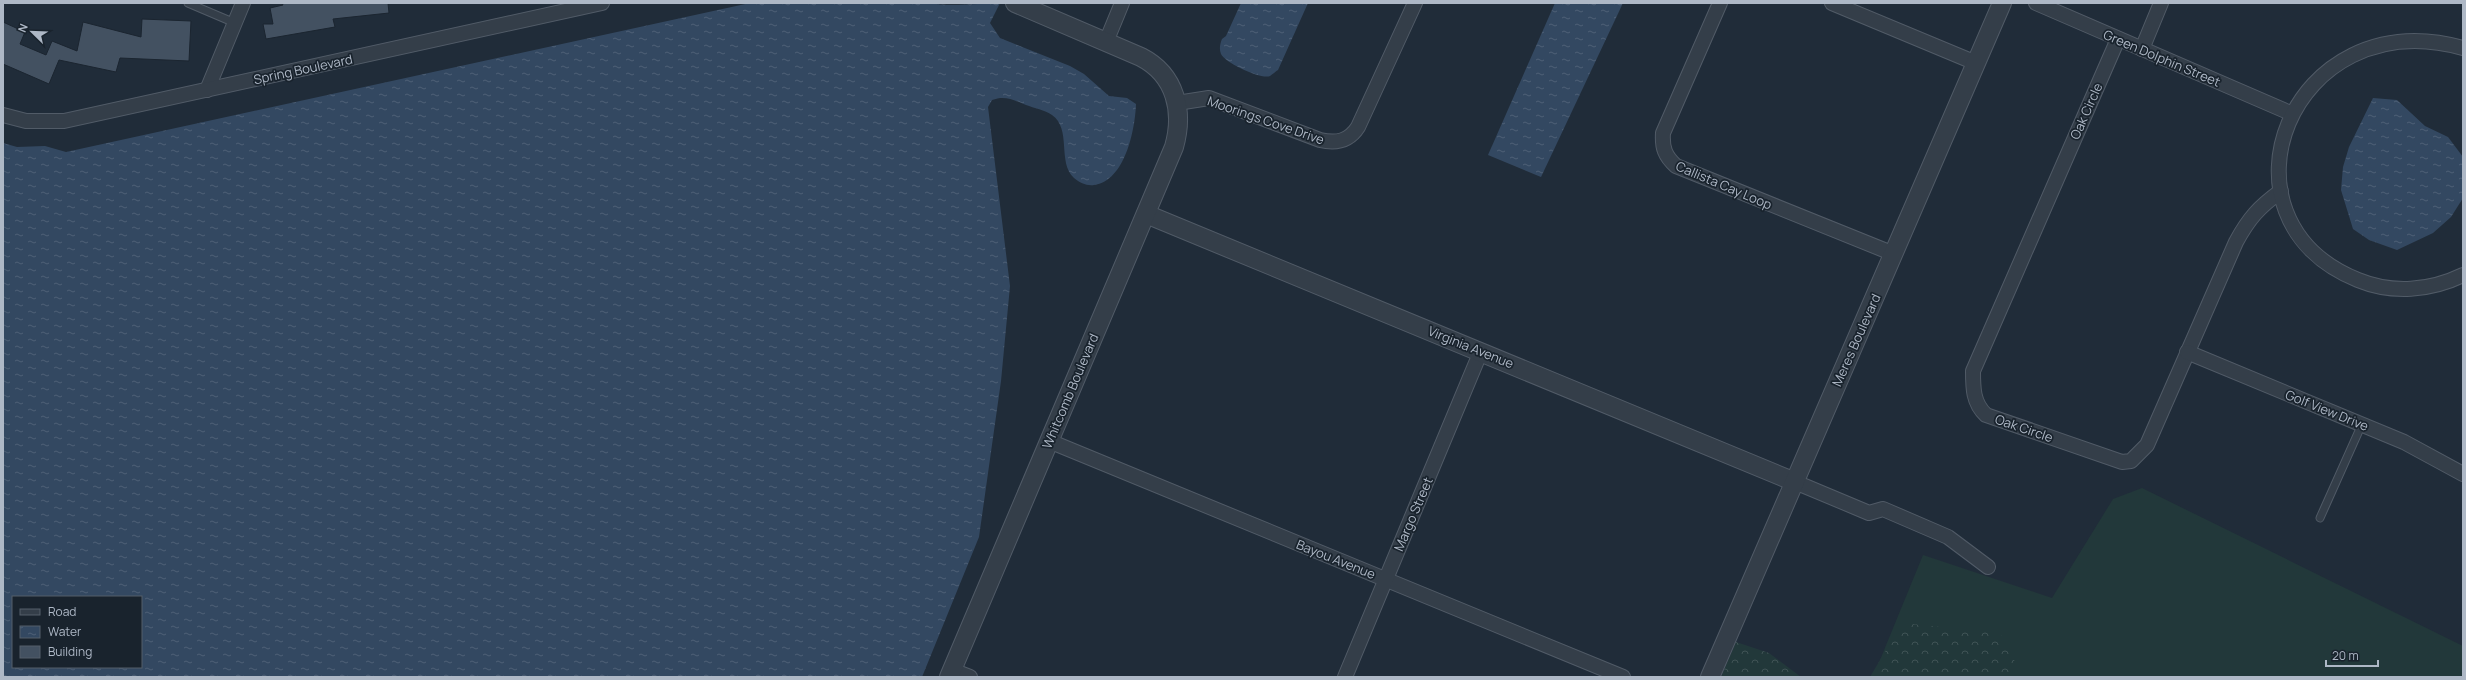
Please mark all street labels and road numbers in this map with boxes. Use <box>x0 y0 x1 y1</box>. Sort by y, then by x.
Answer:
street label: Green Dolphin Street <box>2101 25 2223 91</box>
street label: Spring Boulevard <box>252 50 354 88</box>
street label: Oak Circle <box>2066 79 2107 142</box>
street label: Moorings Cove Drive <box>1205 92 1327 149</box>
street label: Callista Cay Loop <box>1673 157 1775 213</box>
street label: Meres Boulevard <box>1828 291 1884 389</box>
street label: Virginia Avenue <box>1425 322 1517 373</box>
street label: Whitcomb Boulevard <box>1038 331 1102 451</box>
street label: Golf View Drive <box>2283 385 2372 435</box>
street label: Oak Circle <box>1993 410 2056 446</box>
street label: Margo Street <box>1389 474 1437 554</box>
street label: Bayou Avenue <box>1294 535 1379 583</box>

